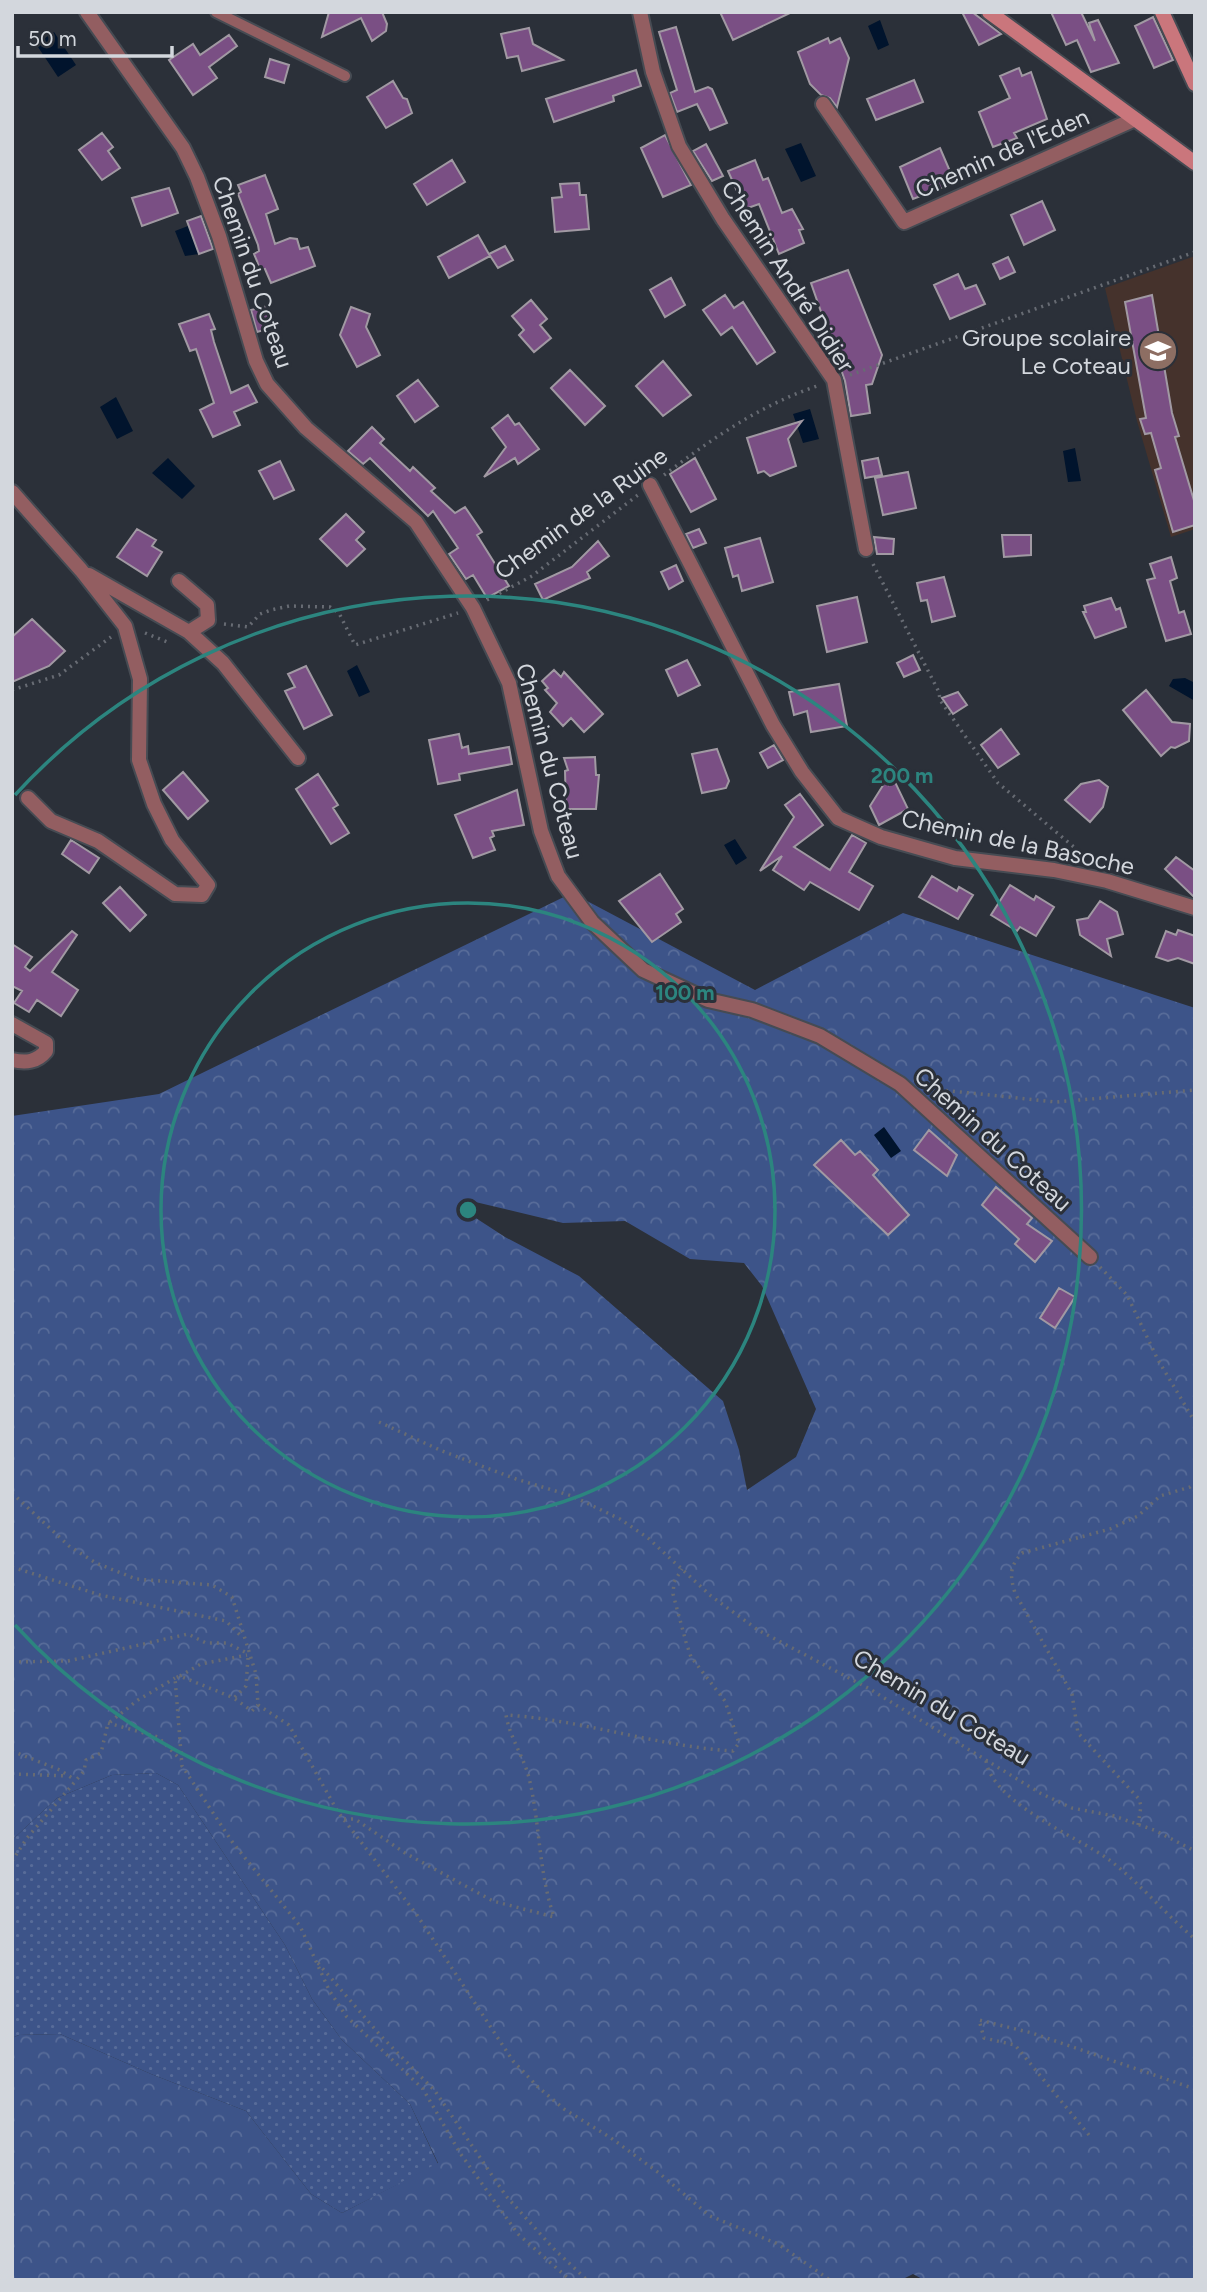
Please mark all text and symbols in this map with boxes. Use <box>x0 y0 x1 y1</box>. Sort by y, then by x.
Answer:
scale bar <box>18 14 172 58</box>
text: 50 m <box>28 26 77 51</box>
street label: Chemin de l'Eden <box>911 102 1093 204</box>
street label: Chemin du Coteau <box>206 172 300 372</box>
street label: Chemin André Didier <box>715 175 861 377</box>
place label: Groupe scolaire Le Coteau <box>962 323 1131 380</box>
school or university icon: Groupe scolaire Le Coteau <box>1137 330 1179 372</box>
street label: Chemin de la Ruine <box>489 441 673 585</box>
street label: Chemin du Coteau <box>510 660 590 862</box>
text: 200 m <box>871 763 933 788</box>
street label: Chemin de la Basoche <box>899 803 1137 881</box>
text: 100 m <box>655 980 715 1005</box>
street label: Chemin du Coteau <box>908 1061 1078 1217</box>
centre of rings <box>456 1198 480 1222</box>
street label: Chemin du Coteau <box>848 1643 1036 1771</box>

